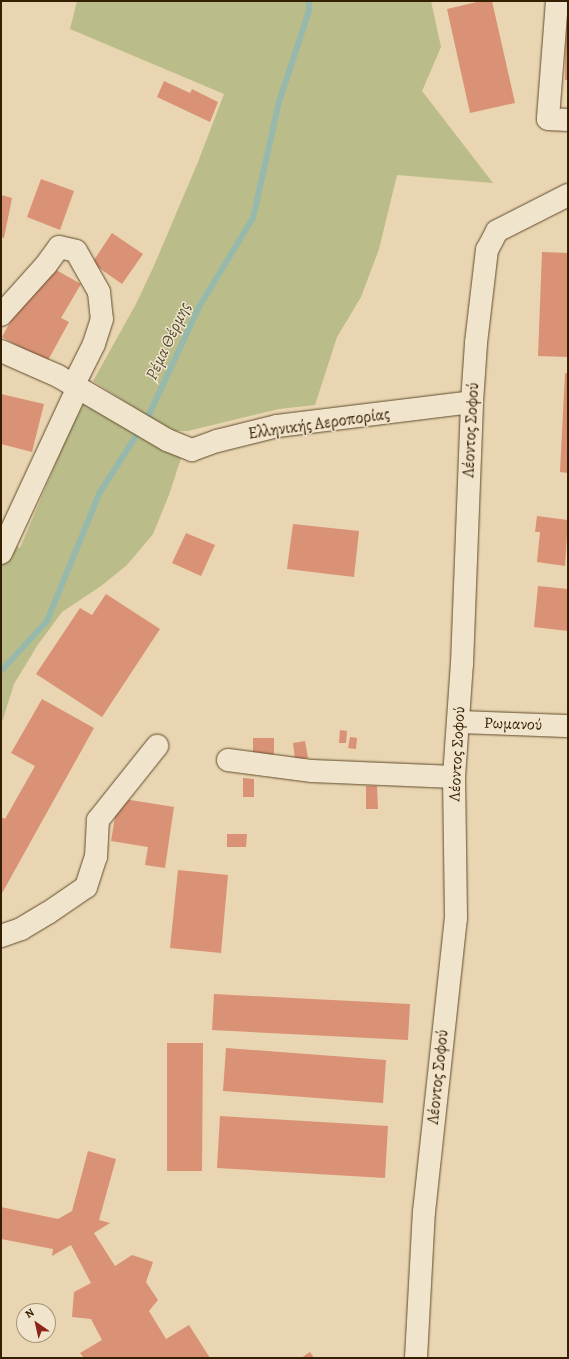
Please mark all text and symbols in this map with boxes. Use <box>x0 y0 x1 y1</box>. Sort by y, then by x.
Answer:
water label: Ρέμα Θέρμης <box>141 299 195 383</box>
street label: Λέοντος Σοφού <box>459 382 483 478</box>
street label: Ελληνικής Αεροπορίας <box>247 405 391 443</box>
street label: Λέοντος Σοφού <box>445 706 469 802</box>
street label: Ρωμανού <box>484 713 542 735</box>
street label: Λέοντος Σοφού <box>423 1029 453 1125</box>
north arrow <box>16 1303 56 1343</box>
text: N <box>22 1305 37 1322</box>

